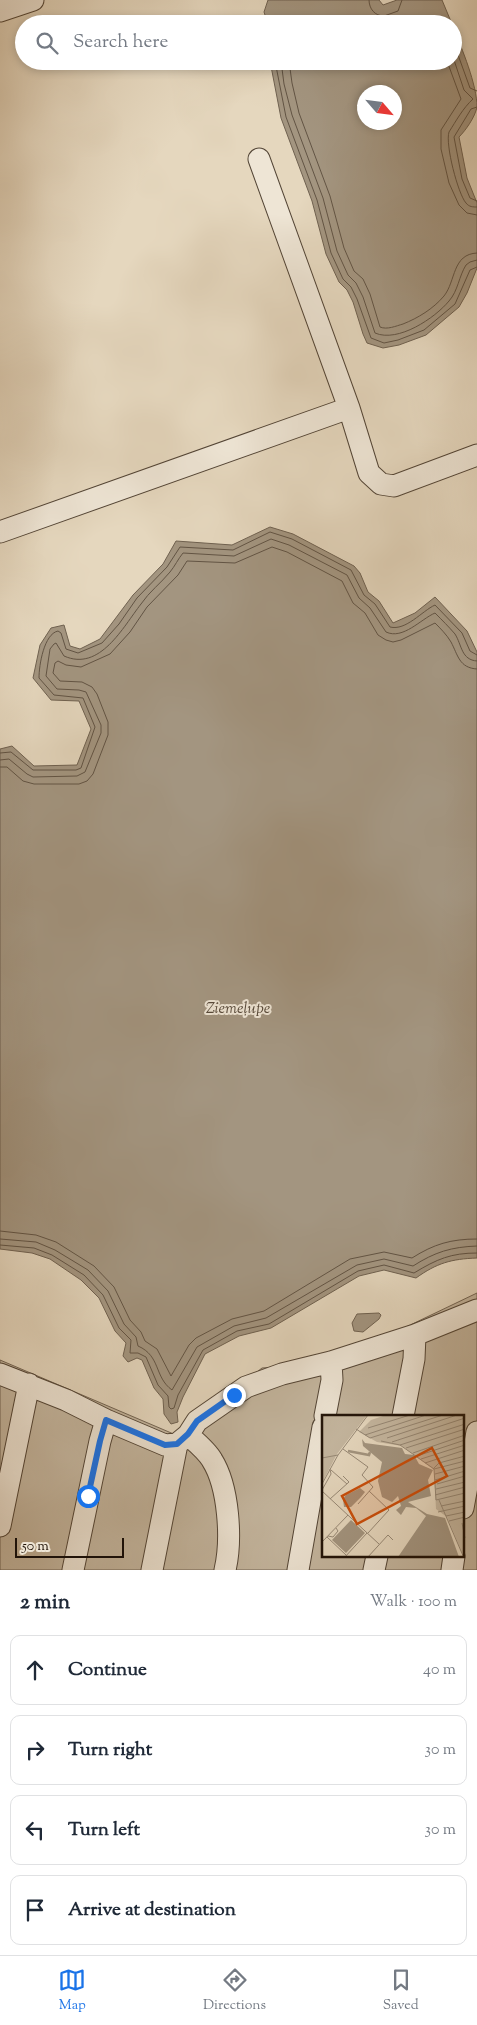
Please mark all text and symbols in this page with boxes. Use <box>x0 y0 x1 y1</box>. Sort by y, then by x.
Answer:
search box <box>15 15 462 70</box>
icon: search <box>33 29 61 57</box>
text: Search here <box>73 29 168 56</box>
north arrow <box>357 85 402 130</box>
water label: Ziemeļupe <box>206 998 270 1021</box>
route end <box>223 1384 246 1407</box>
inset map <box>322 1415 464 1558</box>
route start <box>77 1485 100 1508</box>
scale bar <box>15 1535 124 1558</box>
text: 50 m <box>22 1537 49 1557</box>
text: 2 min <box>20 1588 70 1618</box>
text: Walk · 100 m <box>370 1591 457 1614</box>
icon: ahead <box>21 1656 49 1684</box>
text: Continue <box>68 1657 147 1684</box>
text: 40 m <box>423 1659 456 1682</box>
icon: right <box>21 1736 49 1764</box>
text: Turn right <box>68 1737 152 1764</box>
text: 30 m <box>425 1739 456 1762</box>
icon: left <box>21 1816 49 1844</box>
text: Turn left <box>68 1817 140 1844</box>
text: 30 m <box>425 1819 456 1842</box>
icon: arrive <box>21 1896 49 1924</box>
text: Arrive at destination <box>68 1897 236 1924</box>
tab: Map <box>58 1966 86 2016</box>
tab: Directions <box>203 1966 266 2016</box>
tab: Saved <box>383 1966 419 2016</box>

